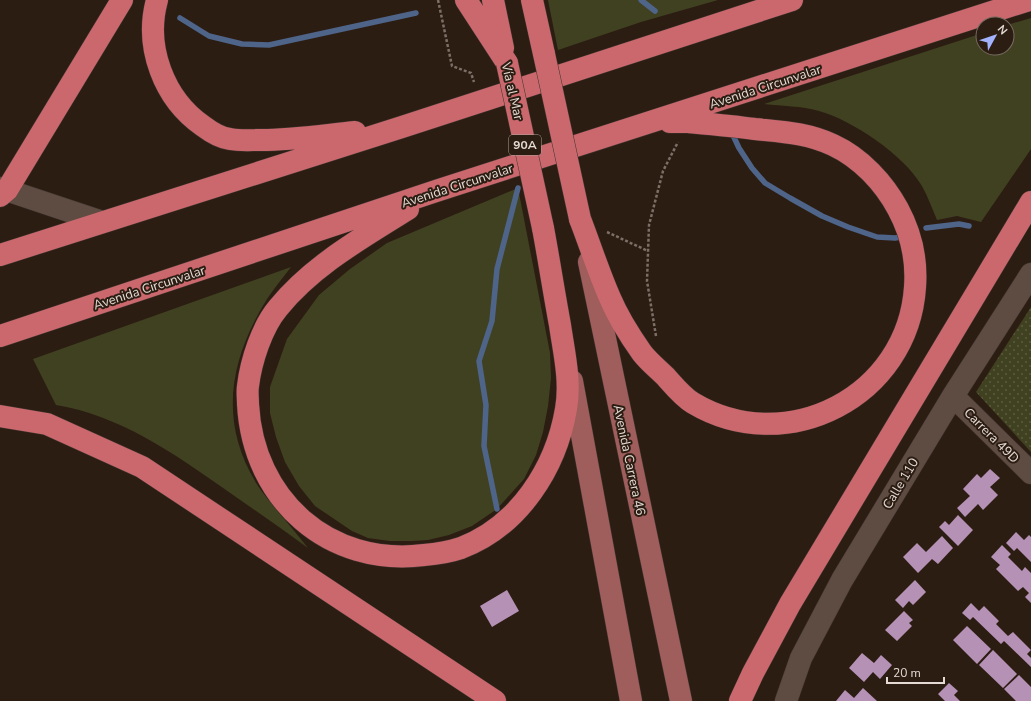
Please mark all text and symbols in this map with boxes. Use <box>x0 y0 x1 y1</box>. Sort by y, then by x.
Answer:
north arrow <box>975 16 1015 56</box>
text: N <box>994 22 1011 38</box>
street label: Vía al Mar <box>496 60 528 122</box>
street label: Avenida Circunvalar <box>707 60 824 114</box>
road number: 90A <box>509 135 541 155</box>
street label: Avenida Circunvalar <box>399 159 516 213</box>
street label: Avenida Circunvalar <box>91 261 208 315</box>
street label: Avenida Carrera 46 <box>608 403 650 517</box>
street label: Carrera 49D <box>960 404 1023 467</box>
street label: Calle 110 <box>879 454 923 512</box>
scale bar <box>887 659 944 685</box>
text: 20 m <box>893 665 921 681</box>

